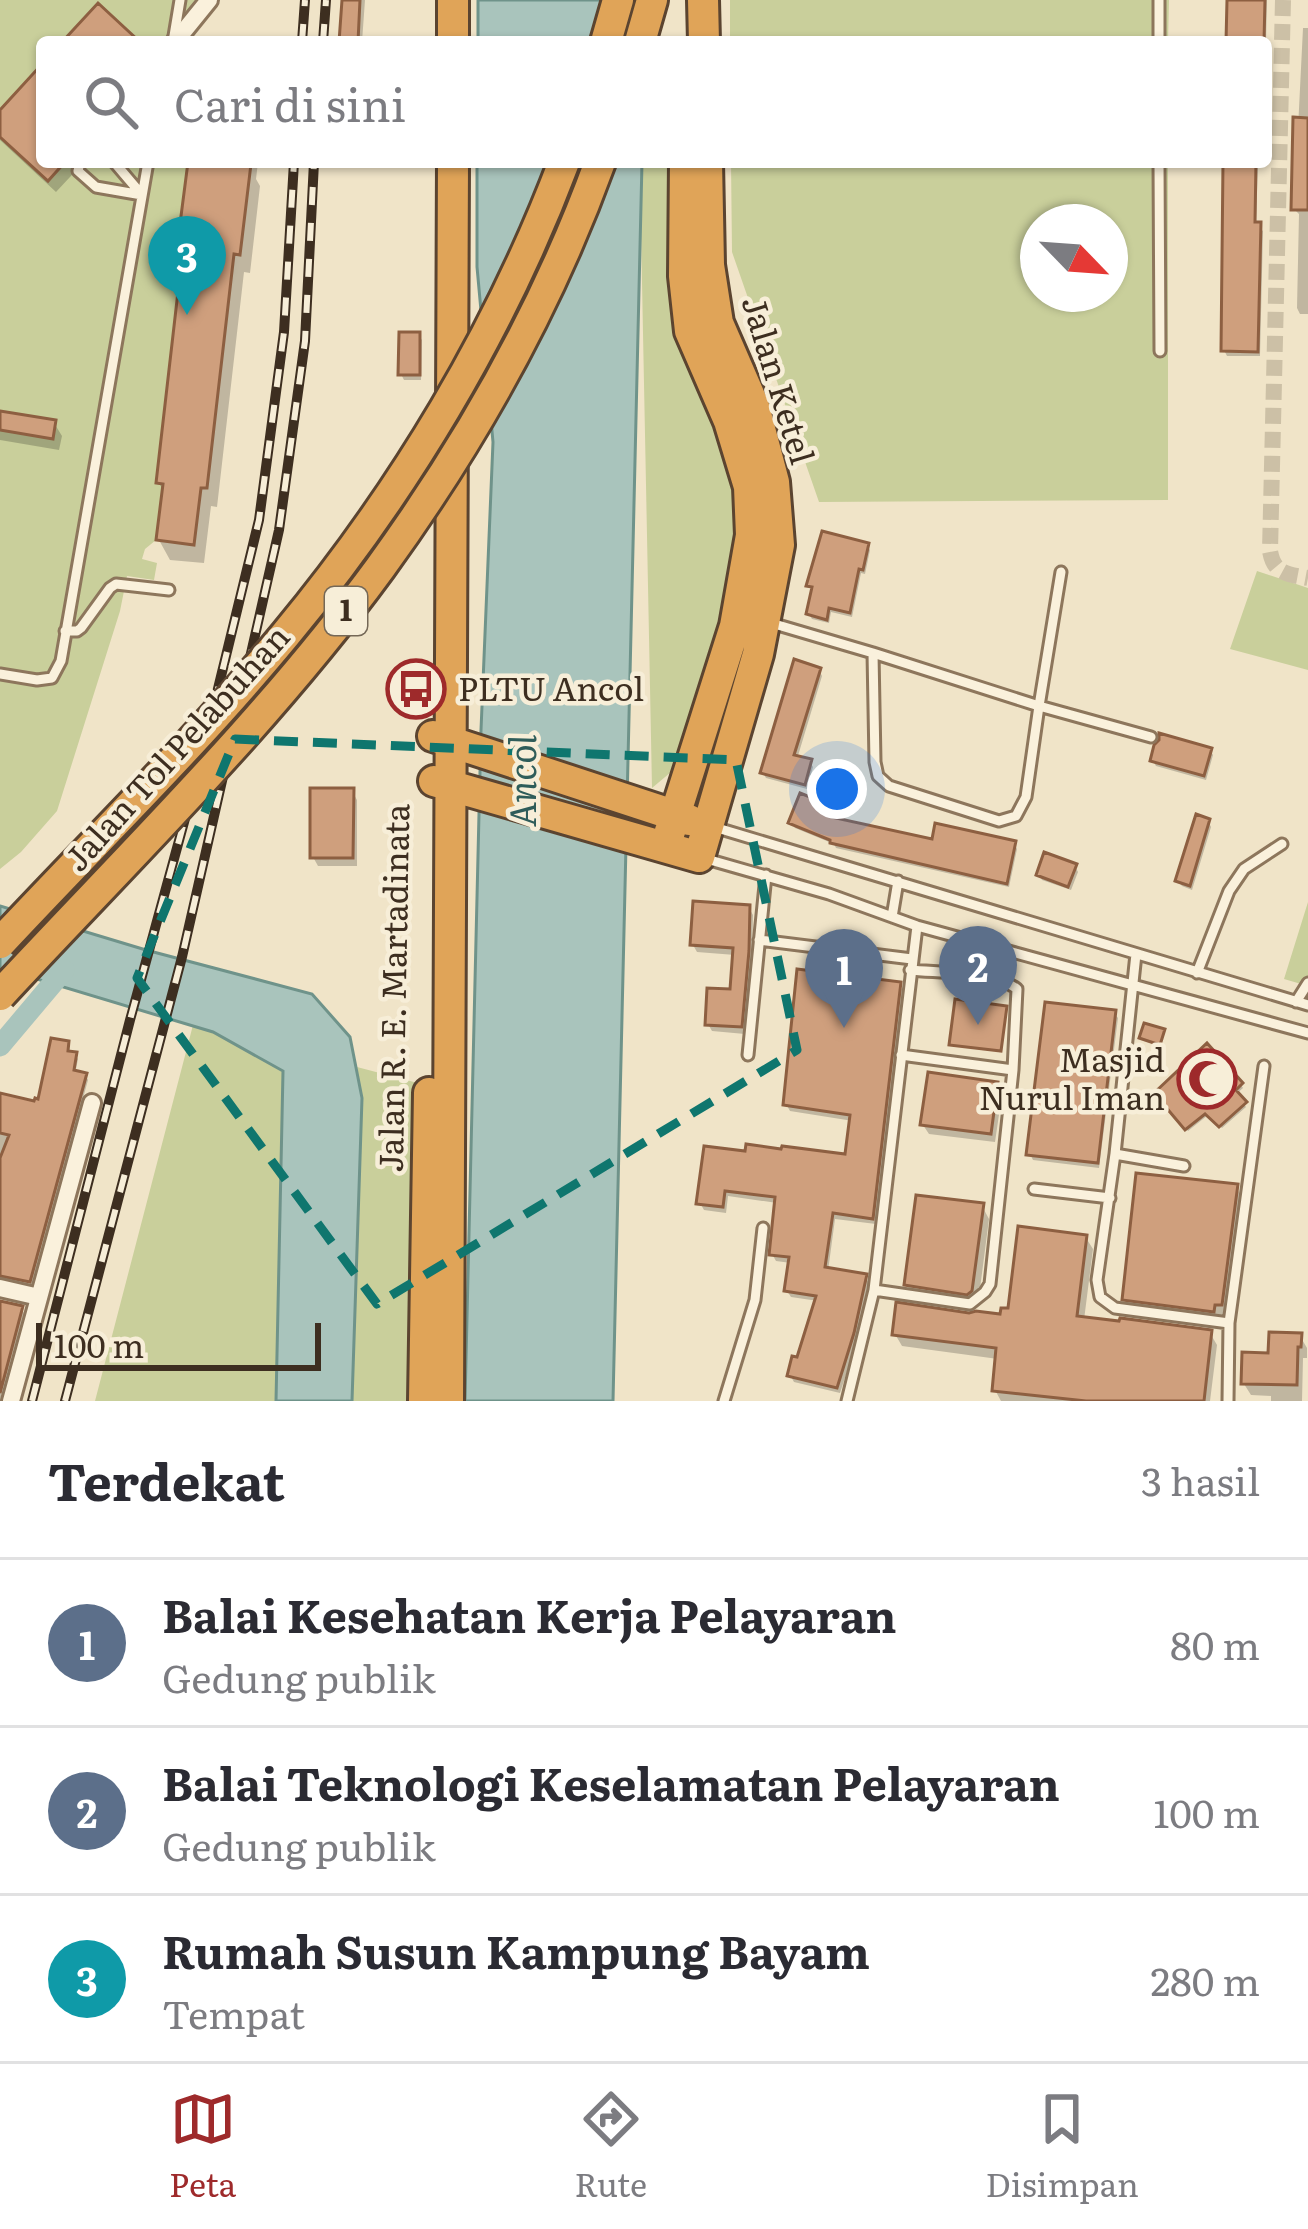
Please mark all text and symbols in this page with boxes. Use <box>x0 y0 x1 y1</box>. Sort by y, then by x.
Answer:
search box <box>36 36 1272 168</box>
icon: search <box>78 69 144 135</box>
text: Cari di sini <box>174 69 406 136</box>
north arrow <box>1020 204 1128 312</box>
pin: 3 <box>148 216 226 315</box>
street label: Jalan Ketel <box>732 289 829 469</box>
road number: 1 <box>325 587 367 635</box>
street label: Jalan Tol Pelabuhan <box>51 612 299 880</box>
bus stop icon: PLTU Ancol <box>385 658 447 720</box>
place label: PLTU Ancol <box>458 662 644 711</box>
water label: Ancol <box>494 734 547 827</box>
your location <box>807 759 867 819</box>
street label: Jalan R. E. Martadinata <box>364 803 419 1173</box>
pin: 2 <box>939 926 1017 1025</box>
pin: 1 <box>805 929 883 1028</box>
place label: Masjid Nurul Iman <box>979 1033 1165 1120</box>
mosque icon: Masjid Nurul Iman <box>1176 1048 1238 1110</box>
scale bar <box>36 1317 321 1370</box>
text: 100 m <box>54 1319 144 1368</box>
text: Terdekat <box>48 1441 285 1517</box>
text: 3 hasil <box>1141 1450 1260 1508</box>
text: Balai Kesehatan Kerja Pelayaran <box>162 1580 896 1647</box>
text: 1 <box>79 1614 95 1672</box>
text: 80 m <box>1170 1614 1260 1672</box>
text: Gedung publik <box>162 1647 436 1705</box>
text: Balai Teknologi Keselamatan Pelayaran <box>162 1748 1060 1815</box>
text: 2 <box>77 1782 97 1840</box>
text: 100 m <box>1153 1782 1260 1840</box>
text: Gedung publik <box>162 1815 436 1873</box>
text: Rumah Susun Kampung Bayam <box>162 1916 870 1983</box>
text: 3 <box>76 1950 98 2008</box>
text: 280 m <box>1151 1950 1260 2008</box>
text: Tempat <box>162 1983 305 2041</box>
tab: Peta <box>169 2086 236 2207</box>
tab: Rute <box>575 2086 647 2207</box>
tab: Disimpan <box>985 2086 1139 2207</box>

